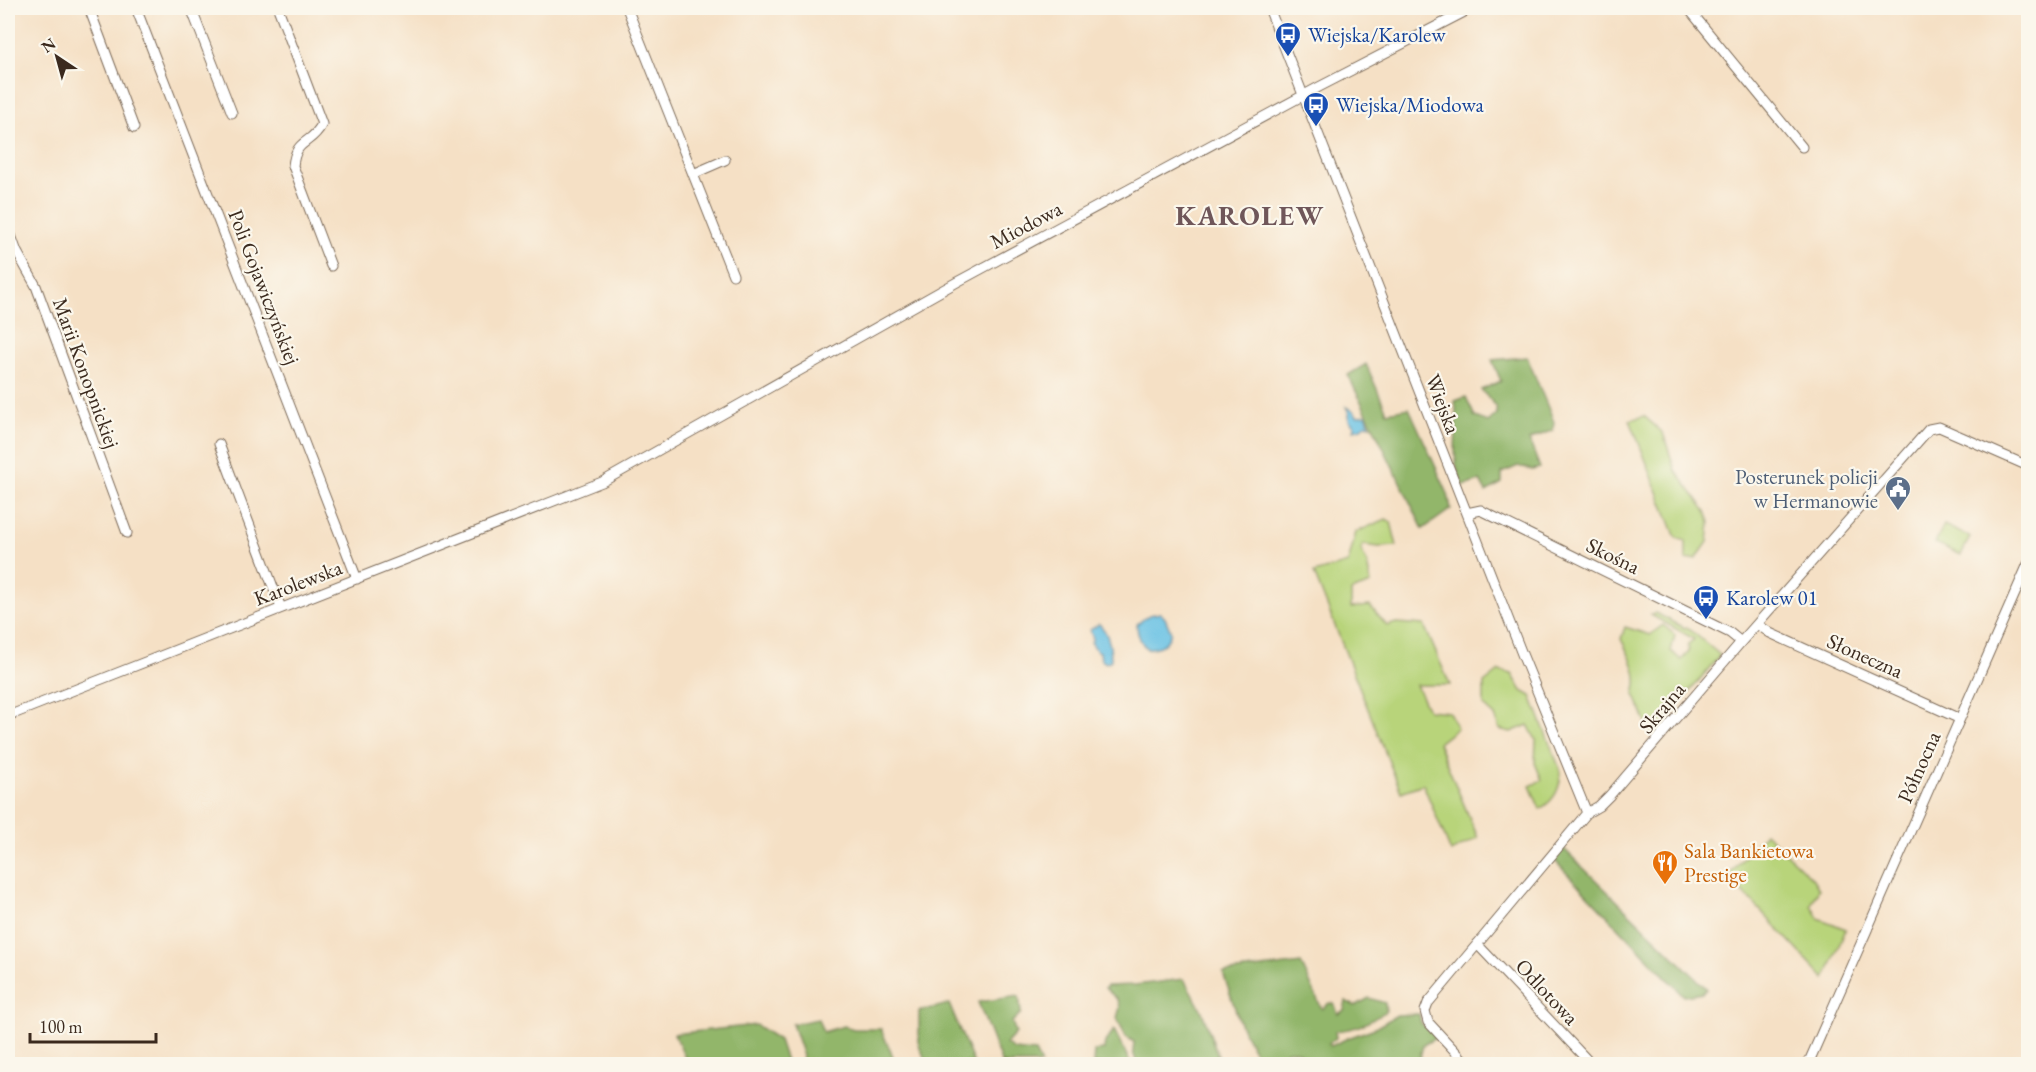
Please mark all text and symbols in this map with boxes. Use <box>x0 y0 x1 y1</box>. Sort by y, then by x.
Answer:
bus stop icon: Wiejska/Karolew <box>1273 20 1303 58</box>
place label: Wiejska/Karolew <box>1308 21 1446 48</box>
north arrow <box>27 27 87 87</box>
text: N <box>37 33 60 58</box>
bus stop icon: Wiejska/Miodowa <box>1301 90 1331 128</box>
place label: Wiejska/Miodowa <box>1336 91 1485 118</box>
street label: Miodowa <box>985 194 1067 255</box>
district label: KAROLEW <box>1175 198 1325 233</box>
street label: Poli Gojawiczyńskiej <box>222 205 306 368</box>
street label: Marii Konopnickiej <box>47 294 126 452</box>
street label: Wiejska <box>1420 370 1467 438</box>
place label: Posterunek policji w Hermanowie <box>1735 463 1878 514</box>
public building icon: Posterunek policji w Hermanowie <box>1883 474 1913 512</box>
street label: Skośna <box>1582 531 1645 580</box>
street label: Karolewska <box>250 553 346 612</box>
bus stop icon: Karolew 01 <box>1691 583 1721 621</box>
place label: Karolew 01 <box>1726 584 1818 611</box>
street label: Słoneczna <box>1823 627 1908 685</box>
street label: Skrajna <box>1632 676 1691 739</box>
street label: Północna <box>1891 726 1947 807</box>
place label: Sala Bankietowa Prestige <box>1684 837 1814 888</box>
restaurant icon: Sala Bankietowa Prestige <box>1650 848 1680 886</box>
street label: Odlotowa <box>1510 953 1585 1031</box>
scale bar <box>30 1006 156 1044</box>
text: 100 m <box>39 1015 83 1038</box>

